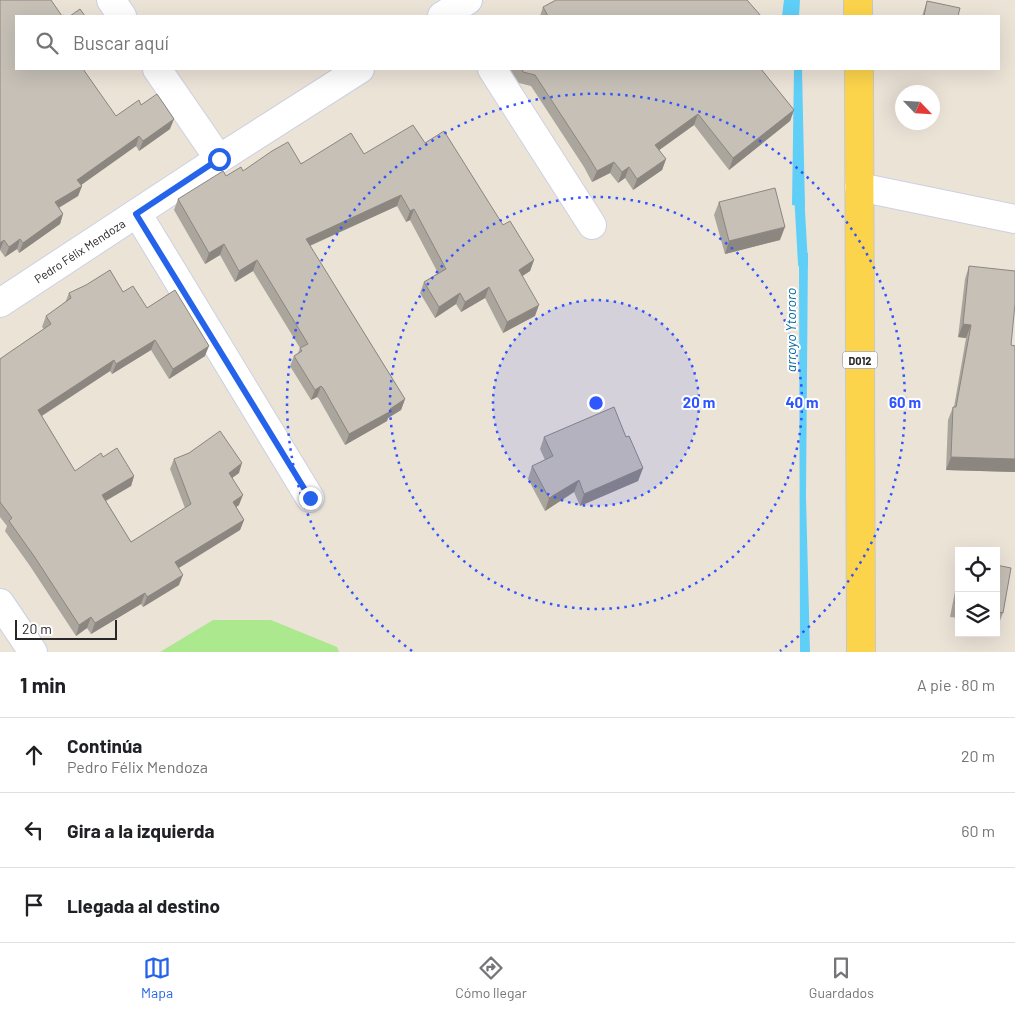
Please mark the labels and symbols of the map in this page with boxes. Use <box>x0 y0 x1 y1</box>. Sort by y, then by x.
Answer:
north arrow <box>895 85 940 130</box>
route start <box>208 148 231 171</box>
street label: Pedro Félix Mendoza <box>31 216 127 286</box>
water label: arroyo Ytororo <box>782 288 799 372</box>
road number: D012 <box>842 352 878 368</box>
text: 20 m <box>683 393 715 411</box>
text: 40 m <box>785 393 819 411</box>
text: 60 m <box>889 393 921 411</box>
centre of rings <box>587 394 605 412</box>
route end <box>299 487 322 510</box>
scale bar <box>15 617 118 640</box>

